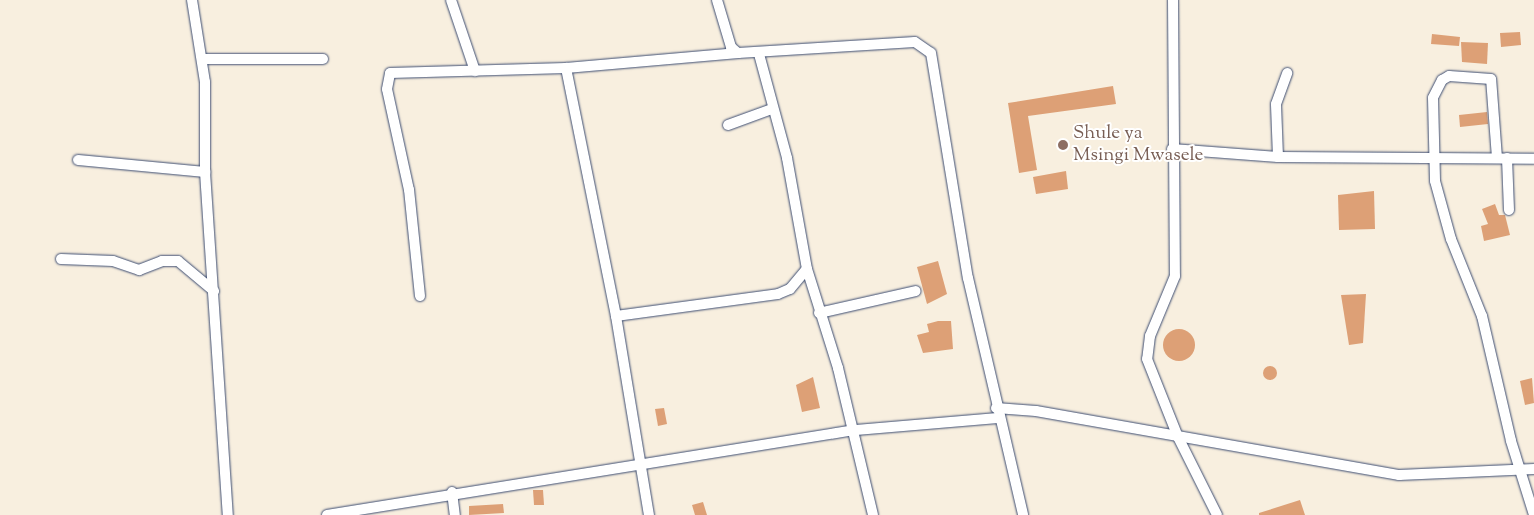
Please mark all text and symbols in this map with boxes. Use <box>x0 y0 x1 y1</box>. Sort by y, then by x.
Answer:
place label: Shule ya Msingi Mwasele <box>1073 123 1203 167</box>
marker: Shule ya Msingi Mwasele <box>1057 139 1069 151</box>

